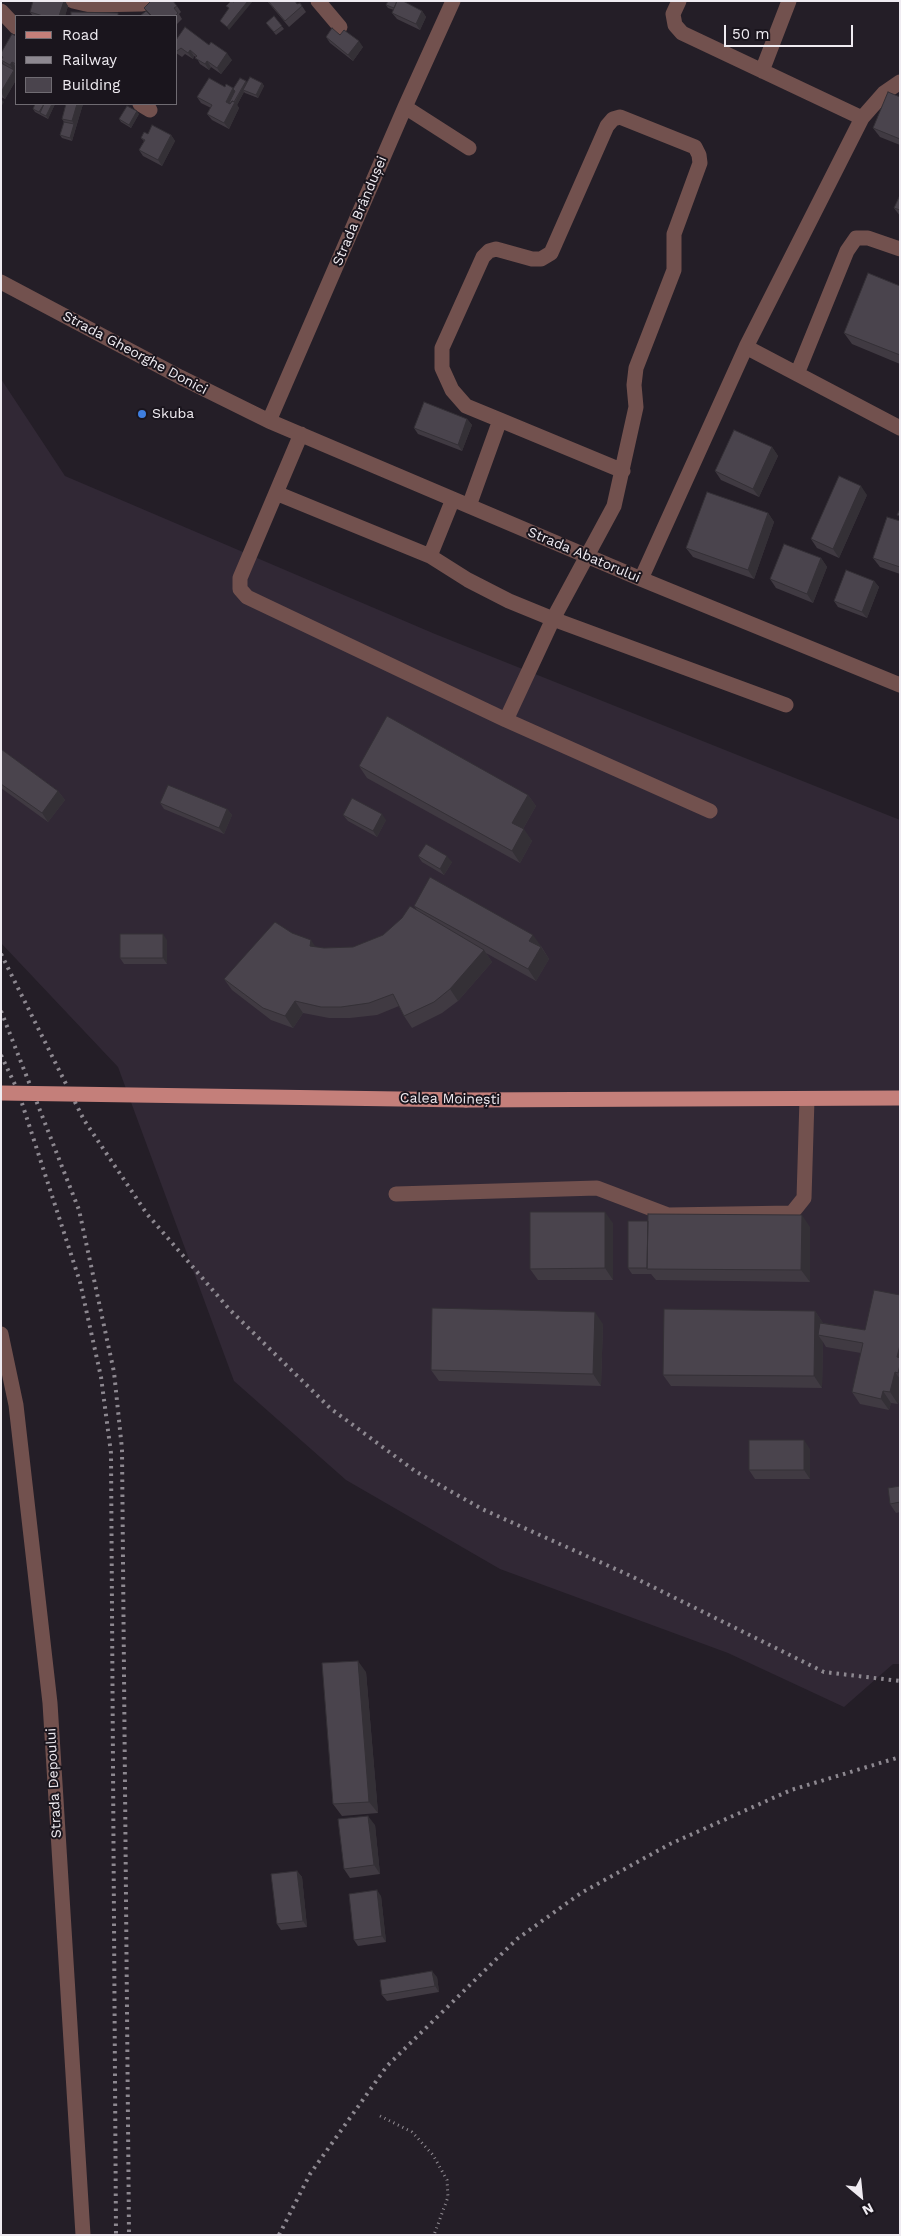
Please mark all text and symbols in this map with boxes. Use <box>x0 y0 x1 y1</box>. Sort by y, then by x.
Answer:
legend <box>15 15 178 105</box>
scale bar <box>726 15 855 47</box>
text: 50 m <box>732 25 769 43</box>
text: Road <box>62 26 99 44</box>
text: Railway <box>62 51 117 69</box>
text: Building <box>62 76 120 94</box>
street label: Strada Brândușei <box>329 154 391 268</box>
street label: Strada Gheorghe Donici <box>60 308 210 398</box>
place label: Skuba <box>152 406 194 422</box>
marker: Skuba <box>136 408 148 420</box>
street label: Strada Abatorului <box>525 524 643 586</box>
street label: Calea Moinești <box>400 1090 500 1108</box>
street label: Strada Depoului <box>43 1727 65 1839</box>
north arrow <box>836 2171 886 2221</box>
text: N <box>860 2200 876 2219</box>

